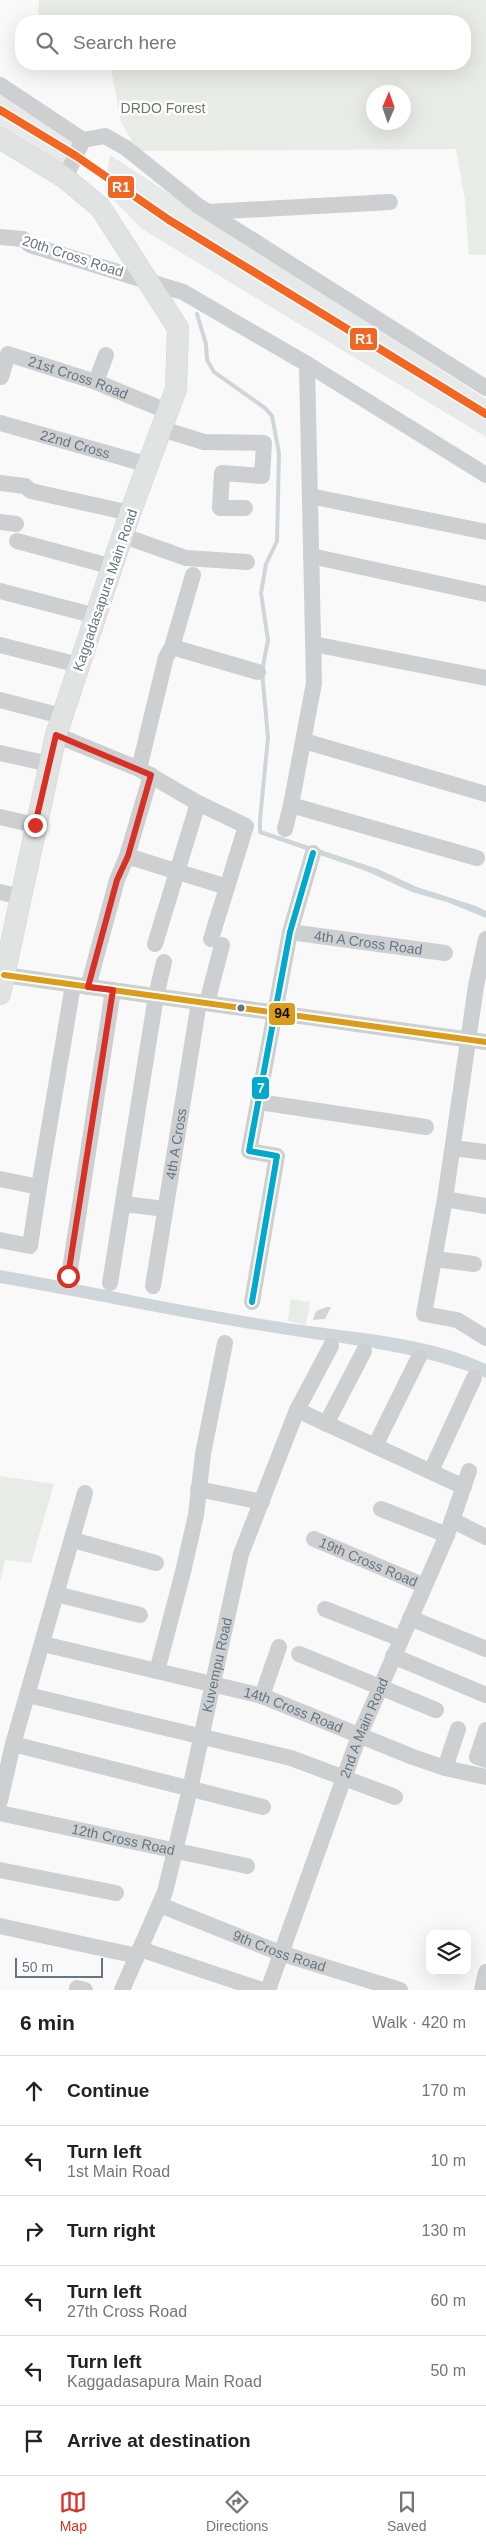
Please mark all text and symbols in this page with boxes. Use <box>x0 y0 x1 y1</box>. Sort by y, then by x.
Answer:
search box <box>15 15 471 70</box>
icon: search <box>33 29 61 57</box>
text: Search here <box>73 32 177 53</box>
north arrow <box>366 85 411 130</box>
park label: DRDO Forest <box>121 100 205 116</box>
line badge: R1 <box>107 175 135 199</box>
text: R1 <box>112 179 130 195</box>
street label: 20th Cross Road <box>21 232 125 280</box>
line badge: R1 <box>349 327 378 351</box>
text: R1 <box>355 331 373 347</box>
street label: 21st Cross Road <box>26 353 130 402</box>
street label: 22nd Cross <box>38 427 112 462</box>
street label: Kaggadasapura Main Road <box>70 507 140 673</box>
route end <box>24 814 47 837</box>
street label: 4th A Cross Road <box>313 927 423 958</box>
line badge: 94 <box>268 1002 296 1026</box>
unlabelled marker <box>236 1003 246 1013</box>
text: 94 <box>274 1005 290 1021</box>
line badge: 7 <box>251 1076 270 1100</box>
text: 7 <box>257 1080 265 1096</box>
street label: 4th A Cross <box>162 1107 190 1181</box>
route start <box>57 1265 80 1288</box>
street label: 19th Cross Road <box>317 1534 420 1590</box>
street label: Kuvempu Road <box>199 1616 235 1714</box>
street label: 2nd A Main Road <box>337 1675 391 1780</box>
street label: 14th Cross Road <box>242 1684 345 1736</box>
street label: 12th Cross Road <box>70 1821 176 1858</box>
street label: 9th Cross Road <box>231 1927 328 1975</box>
map controls <box>426 1930 471 1975</box>
button: layers <box>426 1930 471 1975</box>
scale bar <box>15 1955 102 1978</box>
text: 50 m <box>22 1959 53 1975</box>
text: 6 min <box>20 2011 75 2034</box>
text: Walk · 420 m <box>372 2014 466 2031</box>
icon: ahead <box>20 2077 48 2105</box>
text: Continue <box>67 2080 149 2101</box>
text: 170 m <box>422 2082 466 2099</box>
text: Turn left <box>67 2141 142 2162</box>
icon: left <box>20 2147 48 2175</box>
text: 10 m <box>430 2152 466 2169</box>
text: 1st Main Road <box>67 2163 170 2180</box>
icon: right <box>20 2217 48 2245</box>
text: Turn right <box>67 2220 155 2241</box>
text: 130 m <box>422 2222 466 2239</box>
text: Turn left <box>67 2281 142 2302</box>
icon: left <box>20 2287 48 2315</box>
text: 60 m <box>430 2292 466 2309</box>
text: 27th Cross Road <box>67 2303 187 2320</box>
text: Turn left <box>67 2351 142 2372</box>
icon: left <box>20 2357 48 2385</box>
text: 50 m <box>430 2362 466 2379</box>
text: Kaggadasapura Main Road <box>67 2373 262 2390</box>
icon: arrive <box>20 2427 48 2455</box>
text: Arrive at destination <box>67 2430 251 2451</box>
tab: Map <box>59 2488 87 2534</box>
tab: Directions <box>206 2488 268 2534</box>
tab: Saved <box>387 2488 427 2534</box>

